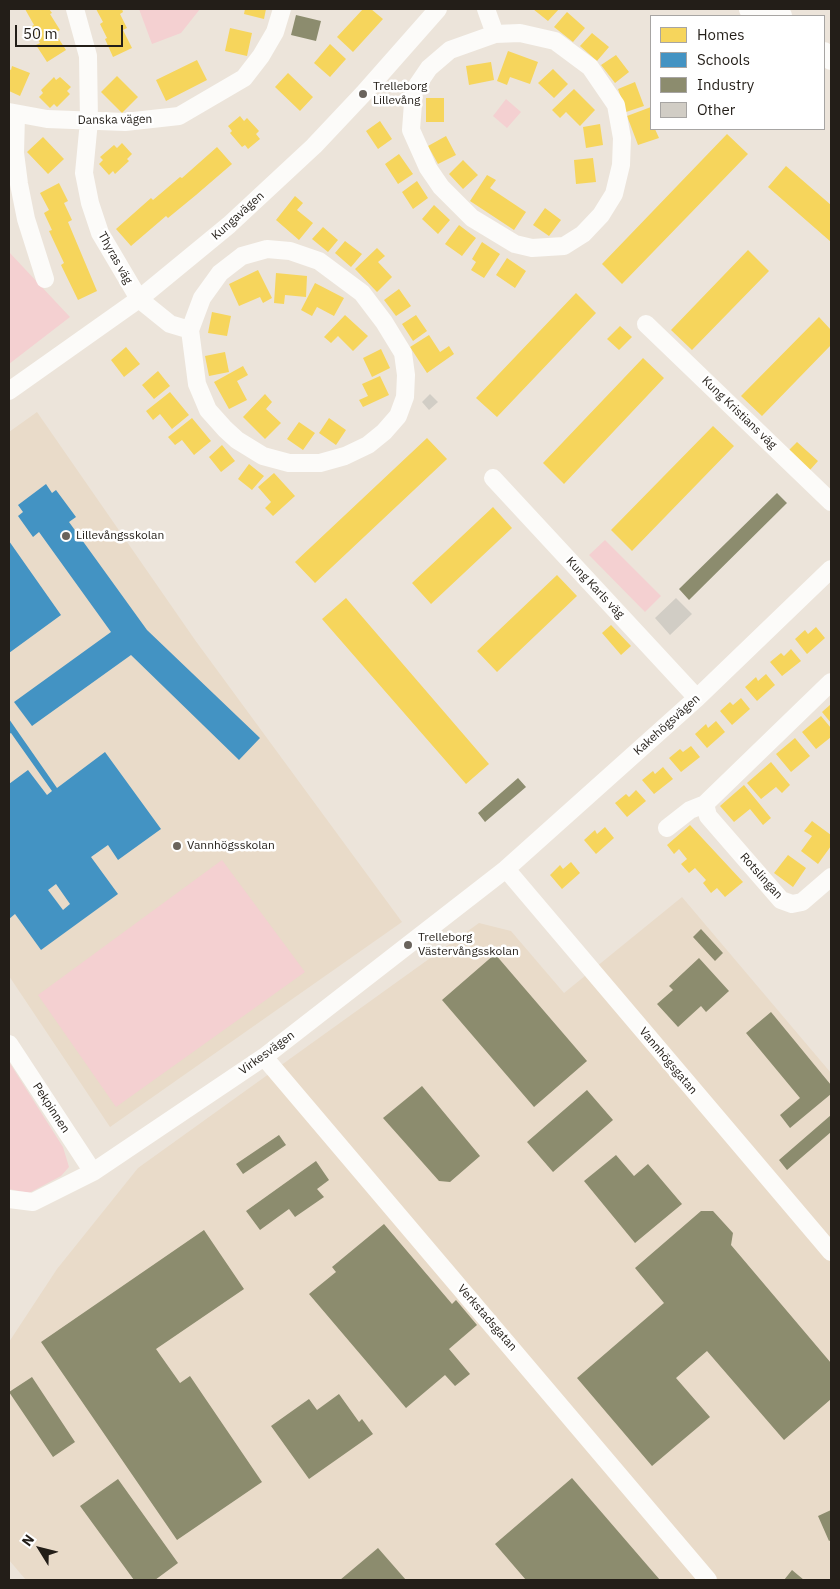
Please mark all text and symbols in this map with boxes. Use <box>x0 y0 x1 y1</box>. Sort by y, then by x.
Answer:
scale bar <box>18 15 125 47</box>
legend <box>650 15 825 130</box>
text: 50 m <box>23 24 58 43</box>
text: Homes <box>697 25 745 44</box>
text: Schools <box>697 50 750 69</box>
text: Industry <box>697 75 754 94</box>
place label: Trelleborg Lillevång <box>373 80 427 108</box>
marker: Trelleborg Lillevång <box>357 88 369 100</box>
text: Other <box>697 100 735 119</box>
street label: Danska vägen <box>78 112 152 128</box>
street label: Kungavägen <box>209 189 267 243</box>
street label: Thyras väg <box>95 229 135 287</box>
street label: Kung Kristians väg <box>699 374 779 452</box>
place label: Lillevångsskolan <box>76 529 164 543</box>
marker: Lillevångsskolan <box>60 530 72 542</box>
street label: Kung Karls väg <box>563 554 627 622</box>
street label: Kakehögsvägen <box>631 692 703 758</box>
place label: Vannhögsskolan <box>187 839 275 853</box>
marker: Vannhögsskolan <box>171 840 183 852</box>
street label: Rotslingan <box>737 850 785 902</box>
place label: Trelleborg Västervångsskolan <box>418 931 519 959</box>
marker: Trelleborg Västervångsskolan <box>402 939 414 951</box>
street label: Vannhögsgatan <box>636 1025 700 1097</box>
street label: Virkesvägen <box>236 1028 298 1078</box>
street label: Pekpinnen <box>29 1080 73 1136</box>
street label: Verkstadsgatan <box>454 1282 520 1354</box>
north arrow <box>15 1524 65 1574</box>
text: N <box>18 1531 38 1550</box>

